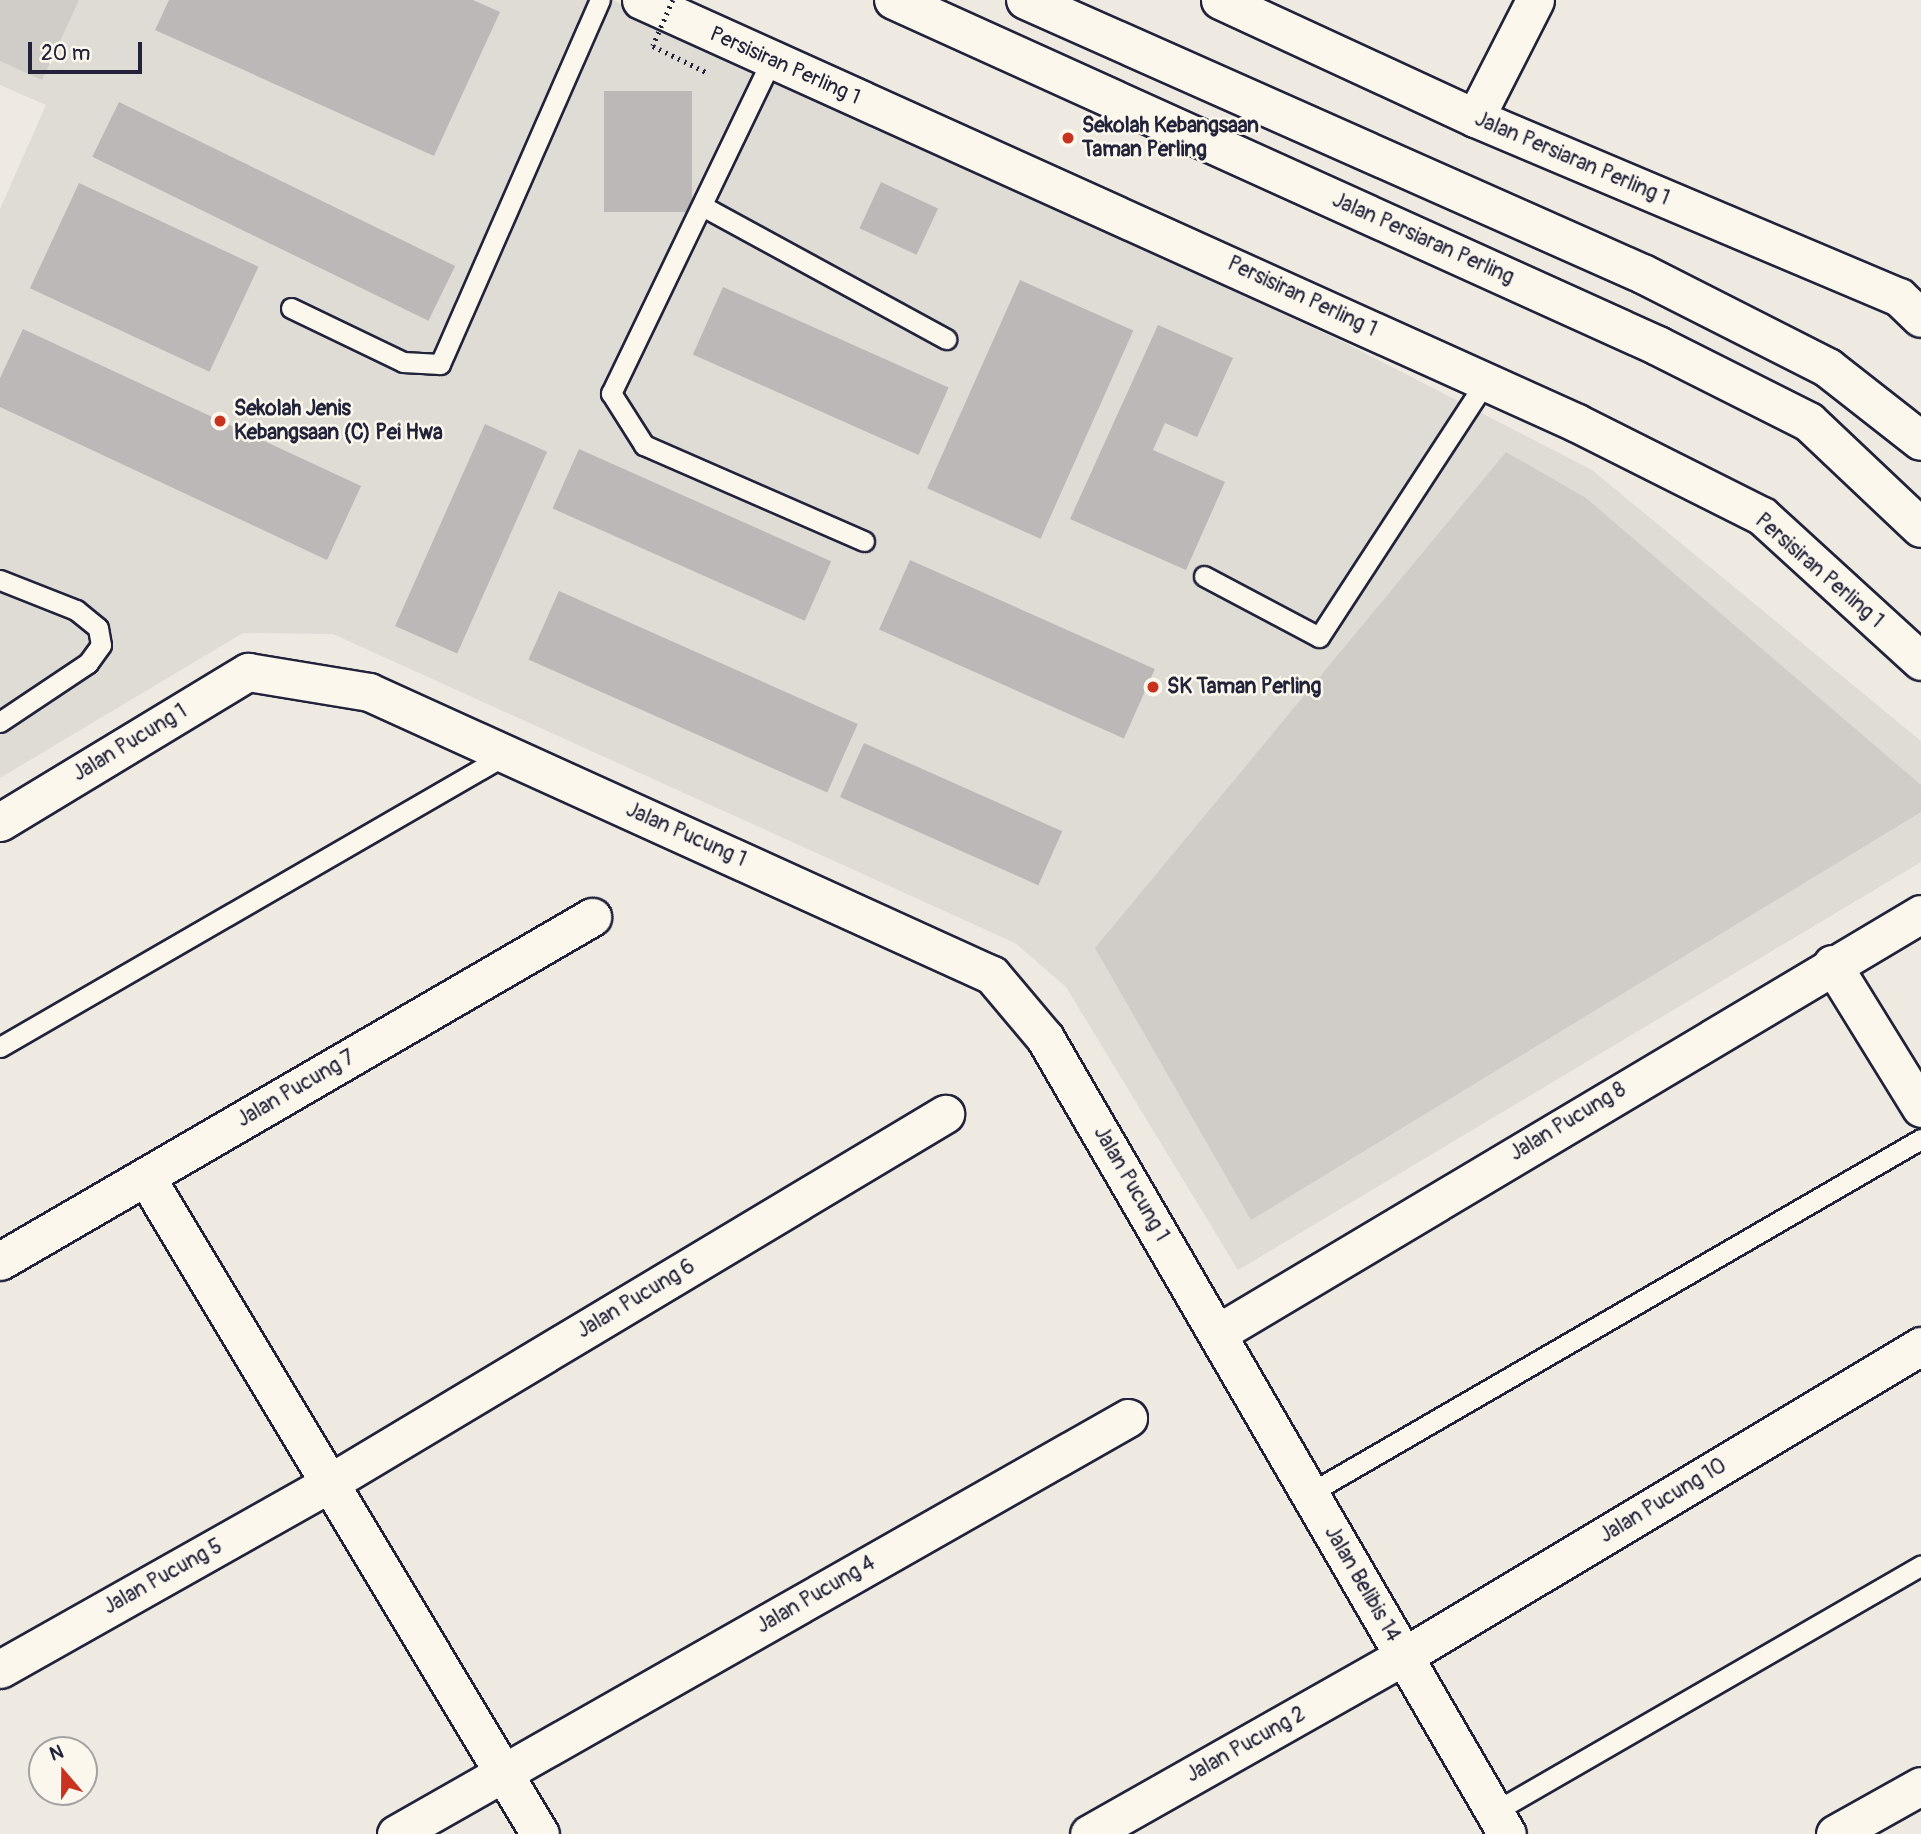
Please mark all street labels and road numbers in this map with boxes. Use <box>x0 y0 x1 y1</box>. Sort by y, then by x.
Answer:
street label: Persisiran Perling 1 <box>706 22 864 110</box>
street label: Jalan Persiaran Perling 1 <box>1471 107 1673 211</box>
street label: Jalan Persiaran Perling <box>1328 188 1518 290</box>
street label: Persisiran Perling 1 <box>1223 251 1381 343</box>
street label: Persisiran Perling 1 <box>1750 508 1888 634</box>
street label: Jalan Pucung 1 <box>68 699 192 787</box>
street label: Jalan Pucung 1 <box>622 797 750 873</box>
street label: Jalan Pucung 7 <box>233 1045 359 1133</box>
street label: Jalan Pucung 8 <box>1505 1077 1631 1167</box>
street label: Jalan Pucung 1 <box>1088 1122 1174 1246</box>
street label: Jalan Pucung 6 <box>573 1254 699 1344</box>
street label: Jalan Pucung 10 <box>1595 1453 1731 1549</box>
street label: Jalan Belibis 14 <box>1319 1522 1405 1646</box>
street label: Jalan Pucung 5 <box>99 1534 227 1620</box>
street label: Jalan Pucung 4 <box>752 1551 880 1639</box>
street label: Jalan Pucung 2 <box>1182 1702 1310 1788</box>

